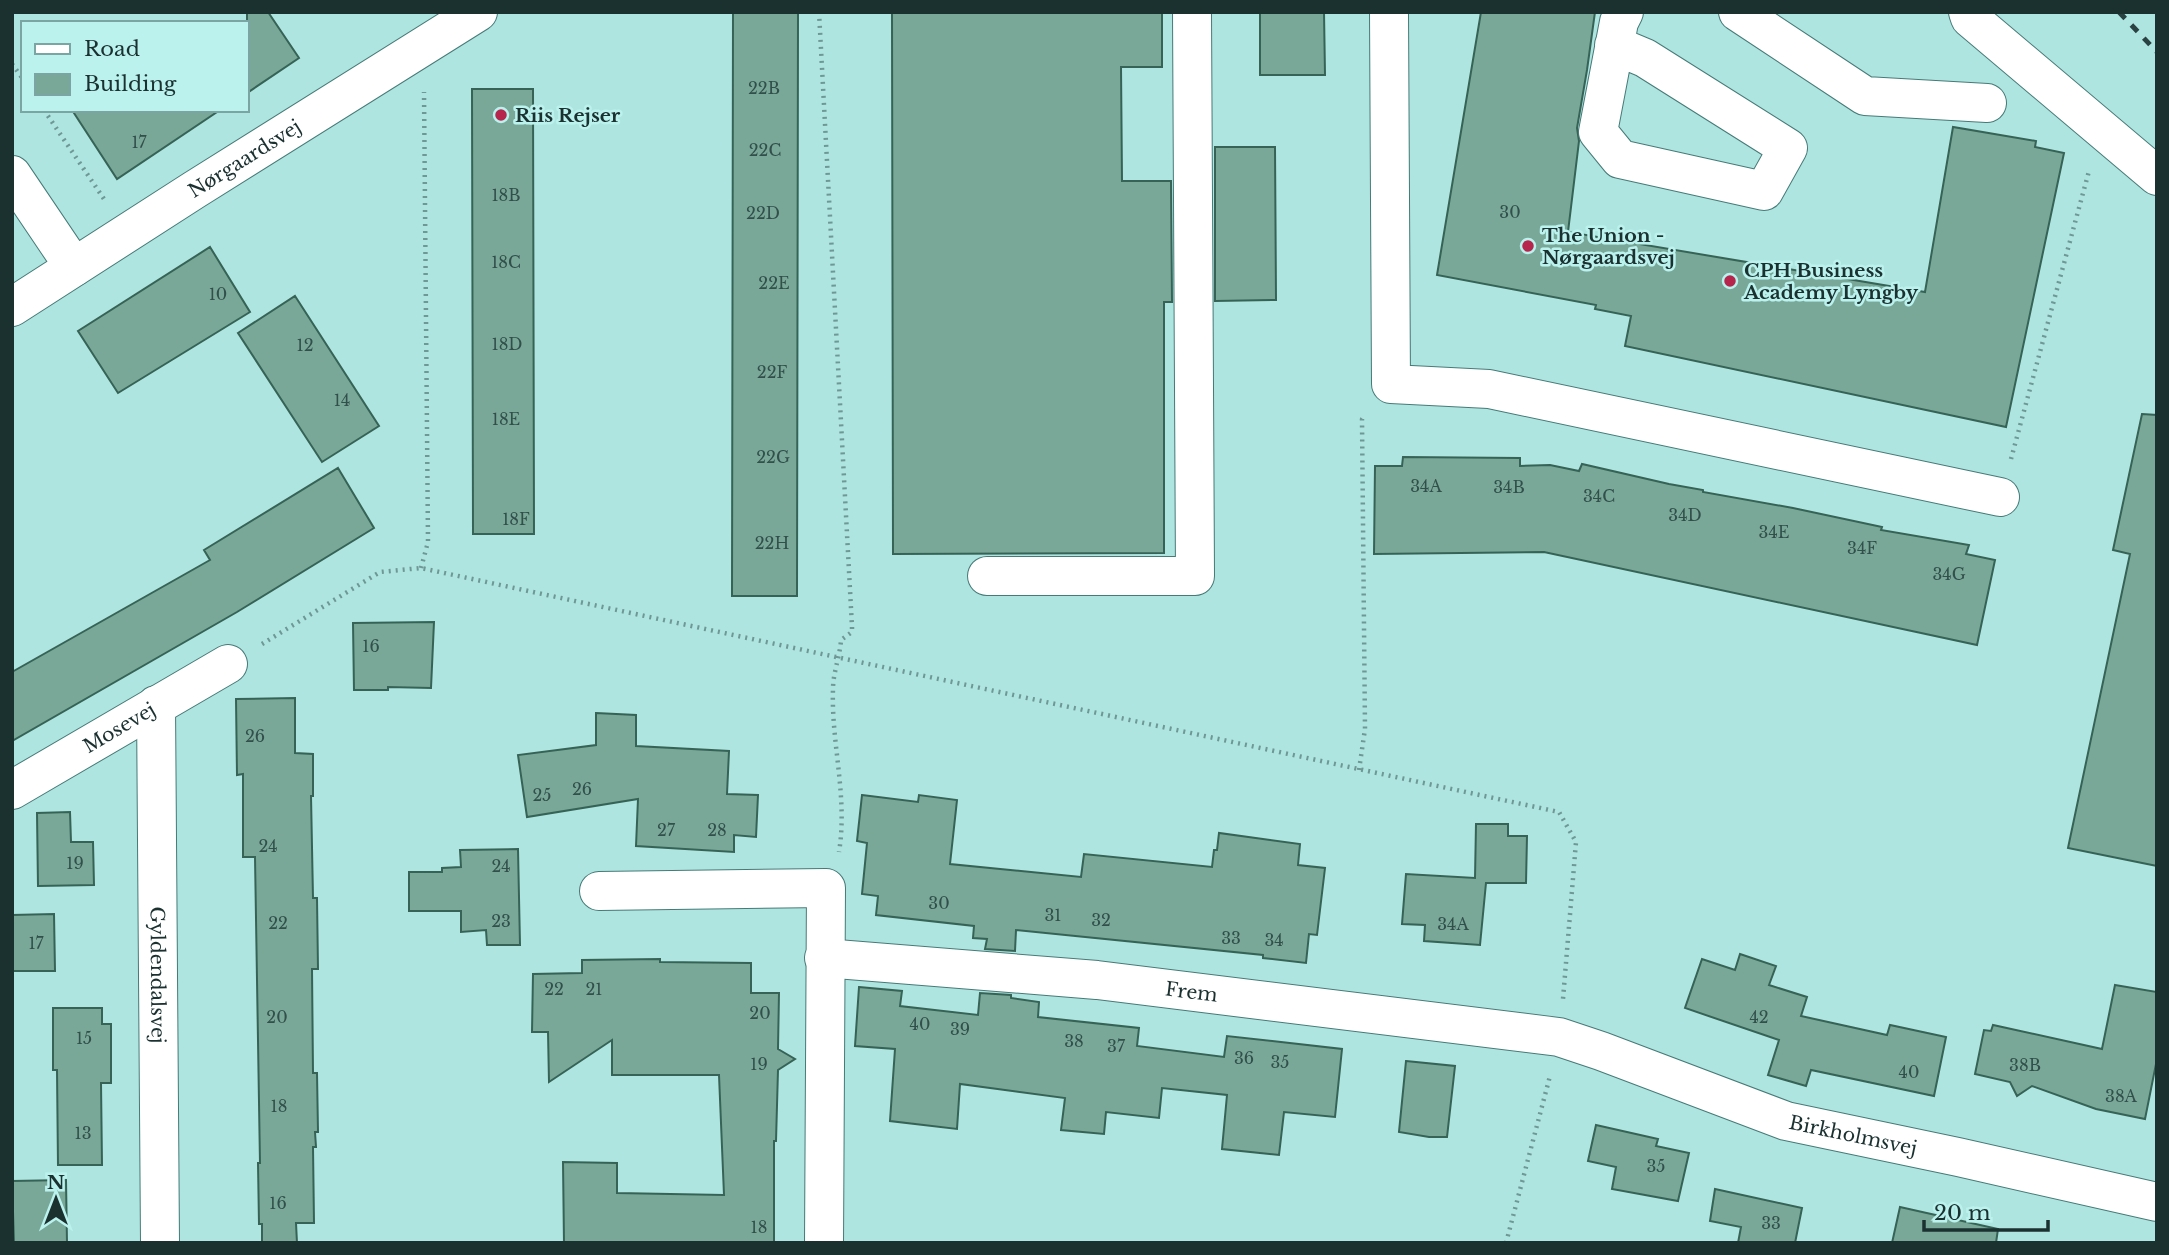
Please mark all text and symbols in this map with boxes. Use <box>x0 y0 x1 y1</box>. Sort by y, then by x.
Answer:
legend <box>21 21 248 112</box>
text: Road <box>84 36 140 62</box>
text: Building <box>84 71 177 97</box>
house number: 22B <box>748 78 780 98</box>
place label: Riis Rejser <box>515 104 621 127</box>
marker: Riis Rejser <box>493 107 509 123</box>
street label: Nørgaardsvej <box>184 115 305 203</box>
house number: 17 <box>131 132 148 152</box>
house number: 22C <box>749 140 781 160</box>
house number: 18B <box>491 185 521 205</box>
house number: 30 <box>1499 202 1521 222</box>
house number: 22D <box>746 203 780 223</box>
place label: The Union - Nørgaardsvej <box>1542 224 1675 269</box>
marker: The Union - Nørgaardsvej <box>1520 238 1536 254</box>
house number: 18C <box>491 252 521 272</box>
place label: CPH Business Academy Lyngby <box>1743 259 1919 304</box>
house number: 22E <box>758 273 790 293</box>
marker: CPH Business Academy Lyngby <box>1722 273 1738 289</box>
house number: 10 <box>209 284 227 304</box>
house number: 18D <box>492 334 522 354</box>
house number: 12 <box>297 335 314 355</box>
house number: 22F <box>757 362 787 382</box>
house number: 14 <box>334 390 350 410</box>
house number: 18E <box>492 409 520 429</box>
house number: 22G <box>756 447 790 467</box>
house number: 34A <box>1410 476 1442 496</box>
house number: 34B <box>1493 477 1525 497</box>
house number: 34C <box>1583 486 1615 506</box>
house number: 34D <box>1668 505 1702 525</box>
house number: 18F <box>502 509 530 529</box>
house number: 34E <box>1759 522 1789 542</box>
house number: 22H <box>755 533 789 553</box>
house number: 34F <box>1847 538 1877 558</box>
house number: 34G <box>1932 564 1966 584</box>
house number: 16 <box>362 636 380 656</box>
street label: Mosevej <box>79 698 160 758</box>
house number: 26 <box>245 726 265 746</box>
house number: 26 <box>572 779 592 799</box>
house number: 25 <box>533 785 551 805</box>
house number: 27 <box>657 820 676 840</box>
house number: 28 <box>707 820 727 840</box>
house number: 24 <box>258 836 278 856</box>
house number: 19 <box>66 853 84 873</box>
house number: 24 <box>491 856 511 876</box>
house number: 30 <box>928 893 950 913</box>
house number: 31 <box>1045 905 1062 925</box>
street label: Gyldendalsvej <box>145 906 170 1044</box>
house number: 32 <box>1091 910 1111 930</box>
house number: 23 <box>491 911 511 931</box>
house number: 22 <box>268 913 288 933</box>
house number: 34A <box>1437 914 1469 934</box>
house number: 33 <box>1221 928 1241 948</box>
house number: 34 <box>1264 930 1284 950</box>
house number: 17 <box>28 933 45 953</box>
street label: Frem <box>1164 978 1219 1007</box>
house number: 22 <box>544 979 564 999</box>
house number: 21 <box>586 979 603 999</box>
house number: 20 <box>749 1003 771 1023</box>
house number: 20 <box>266 1007 288 1027</box>
house number: 42 <box>1749 1007 1769 1027</box>
house number: 40 <box>910 1014 930 1034</box>
house number: 39 <box>950 1019 970 1039</box>
house number: 15 <box>76 1028 92 1048</box>
house number: 38 <box>1064 1031 1084 1051</box>
house number: 37 <box>1107 1036 1126 1056</box>
house number: 36 <box>1234 1048 1254 1068</box>
house number: 35 <box>1271 1052 1289 1072</box>
house number: 19 <box>750 1054 768 1074</box>
house number: 38B <box>2009 1055 2041 1075</box>
house number: 40 <box>1899 1062 1919 1082</box>
house number: 38A <box>2105 1086 2138 1106</box>
house number: 18 <box>271 1096 287 1116</box>
street label: Birkholmsvej <box>1787 1111 1919 1160</box>
house number: 13 <box>75 1123 92 1143</box>
house number: 35 <box>1647 1156 1665 1176</box>
north arrow <box>21 1164 91 1234</box>
text: N <box>47 1171 65 1194</box>
scale bar <box>1924 1188 2048 1232</box>
house number: 16 <box>269 1193 287 1213</box>
text: 20 m <box>1934 1200 1991 1226</box>
house number: 33 <box>1761 1213 1781 1233</box>
house number: 18 <box>751 1217 767 1237</box>

